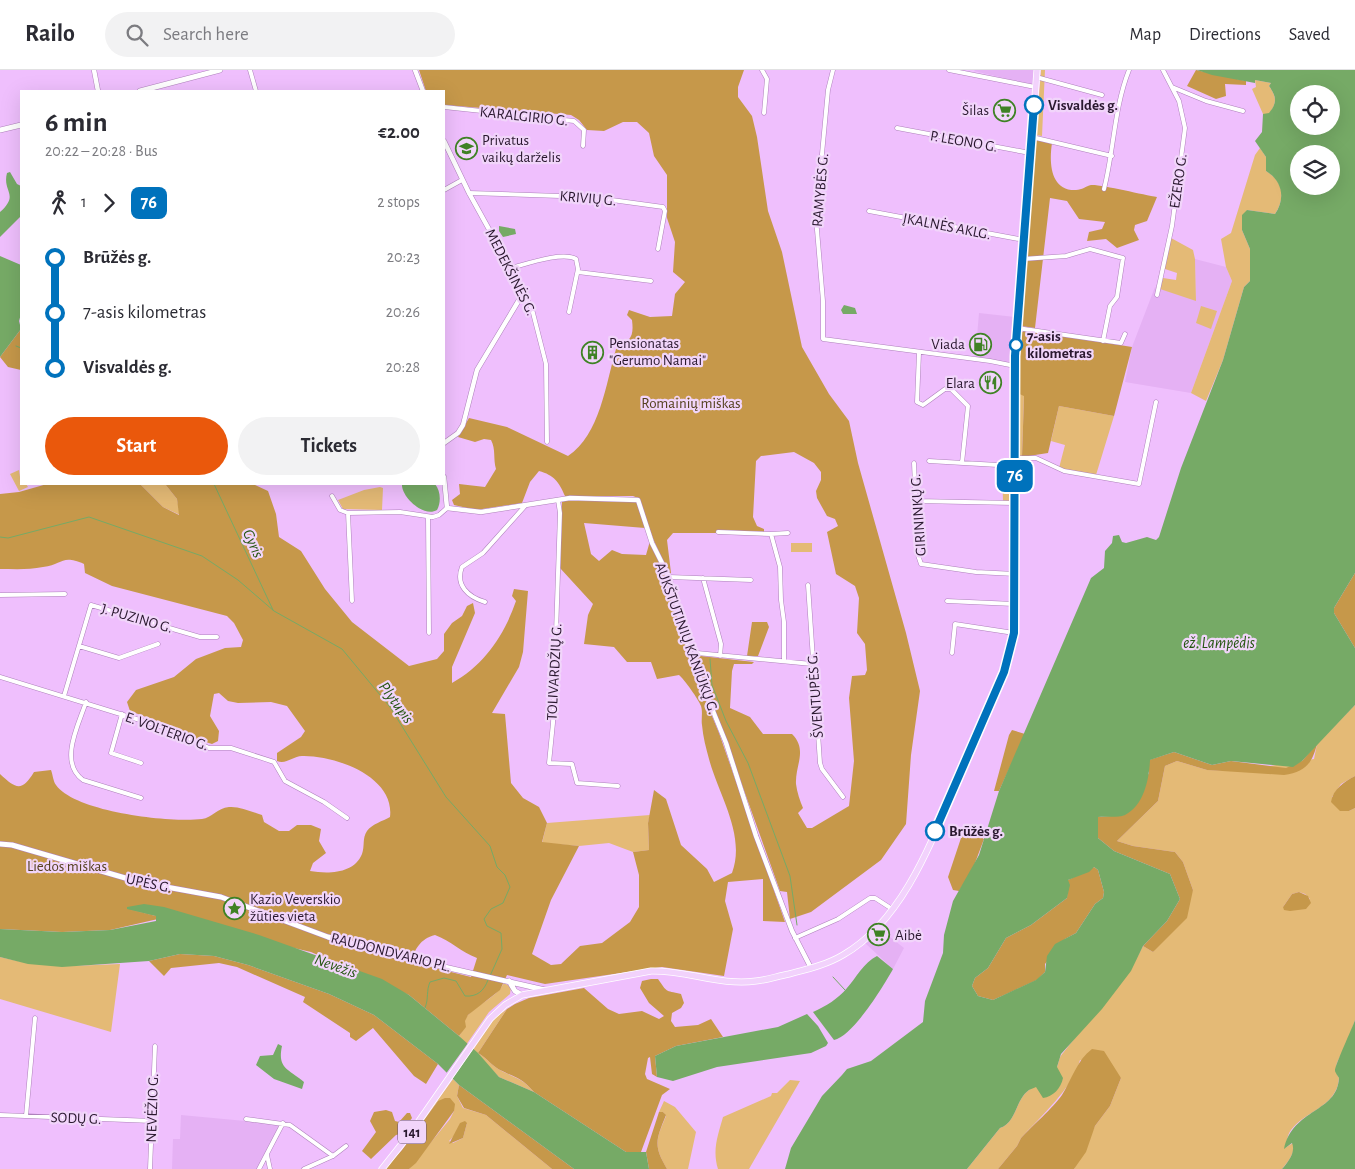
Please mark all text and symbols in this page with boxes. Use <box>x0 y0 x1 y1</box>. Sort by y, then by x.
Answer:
search box <box>105 12 455 57</box>
icon: search <box>123 21 151 49</box>
text: Railo <box>25 22 75 46</box>
text: Search here <box>163 25 249 44</box>
text: Map <box>1130 26 1161 44</box>
text: Directions <box>1189 26 1261 44</box>
text: Saved <box>1289 26 1330 44</box>
map controls <box>1290 85 1340 195</box>
button: locate <box>1290 85 1340 135</box>
marker: Visvaldės g. <box>1024 95 1044 115</box>
supermarket icon: Šilas <box>993 98 1017 122</box>
place label: Visvaldės g. <box>1048 98 1118 113</box>
place label: Šilas <box>962 102 989 118</box>
street label: KARALGIRIO G. <box>479 104 569 129</box>
text: 6 min <box>45 109 107 137</box>
text: €2.00 <box>378 123 420 142</box>
street label: P. LEONO G. <box>929 128 999 155</box>
place label: Privatus vaikų darželis <box>482 133 561 165</box>
school or university icon: Privatus vaikų darželis <box>454 137 478 161</box>
text: 20:22 – 20:28 · Bus <box>45 143 158 159</box>
button: layers <box>1290 145 1340 195</box>
street label: RAMYBĖS G. <box>808 152 831 228</box>
street label: EŽERO G. <box>1166 153 1190 209</box>
icon: walk <box>45 189 73 217</box>
icon: forward <box>95 189 123 217</box>
street label: KRIVIŲ G. <box>559 189 617 208</box>
text: 1 <box>81 194 87 210</box>
text: 76 <box>141 194 157 212</box>
text: 2 stops <box>377 194 420 210</box>
street label: ĮKALNĖS AKLG. <box>902 209 992 242</box>
street label: MEDEKŠINĖS G. <box>482 226 541 318</box>
text: Brūžės g. <box>83 248 151 267</box>
text: 20:23 <box>387 249 420 265</box>
text: 7-asis kilometras <box>83 303 206 322</box>
text: 20:26 <box>386 304 420 320</box>
place label: 7-asis kilometras <box>1027 329 1092 361</box>
fuel station icon: Viada <box>969 332 993 356</box>
place label: Pensionatas "Gerumo Namai" <box>609 336 706 368</box>
place label: Viada <box>931 337 965 352</box>
marker: 7-asis kilometras <box>1009 338 1023 352</box>
building icon: Pensionatas "Gerumo Namai" <box>581 340 605 364</box>
text: Visvaldės g. <box>83 358 172 377</box>
text: 20:28 <box>386 359 420 375</box>
restaurant icon: Elara <box>979 371 1003 395</box>
place label: Elara <box>946 376 975 391</box>
park label: Romainių miškas <box>641 396 741 411</box>
button: Start <box>45 417 228 475</box>
button: Tickets <box>238 417 420 475</box>
line badge: 76 <box>992 460 1038 492</box>
text: 76 <box>1007 467 1023 485</box>
street label: GIRININKŲ G. <box>908 473 929 557</box>
water label: Gyris <box>240 527 267 560</box>
street label: AUKŠTUTINIŲ KANIŪKŲ G. <box>652 560 722 716</box>
street label: J. PUZINO G. <box>99 601 174 636</box>
street label: TOLIVARDŽIŲ G. <box>543 623 565 721</box>
water label: ež. Lampėdis <box>1183 635 1255 652</box>
street label: ŠVENTUPĖS G. <box>803 651 826 739</box>
water label: Plytupis <box>375 679 416 727</box>
street label: E. VOLTERIO G. <box>123 709 211 753</box>
marker: Brūžės g. <box>925 821 945 841</box>
place label: Brūžės g. <box>949 824 1003 839</box>
park label: Liedos miškas <box>27 859 107 874</box>
street label: UPĖS G. <box>125 869 174 896</box>
place label: Kazio Veverskio žūties vieta <box>250 892 341 924</box>
place icon: Kazio Veverskio žūties vieta <box>222 896 246 920</box>
supermarket icon: Aibė <box>867 923 891 947</box>
place label: Aibė <box>895 928 922 943</box>
street label: RAUDONDVARIO PL. <box>329 930 453 975</box>
water label: Nevėžis <box>312 951 359 981</box>
street label: NEVĖŽIO G. <box>142 1073 161 1143</box>
street label: SODŲ G. <box>50 1110 102 1127</box>
road number: 141 <box>398 1120 426 1144</box>

